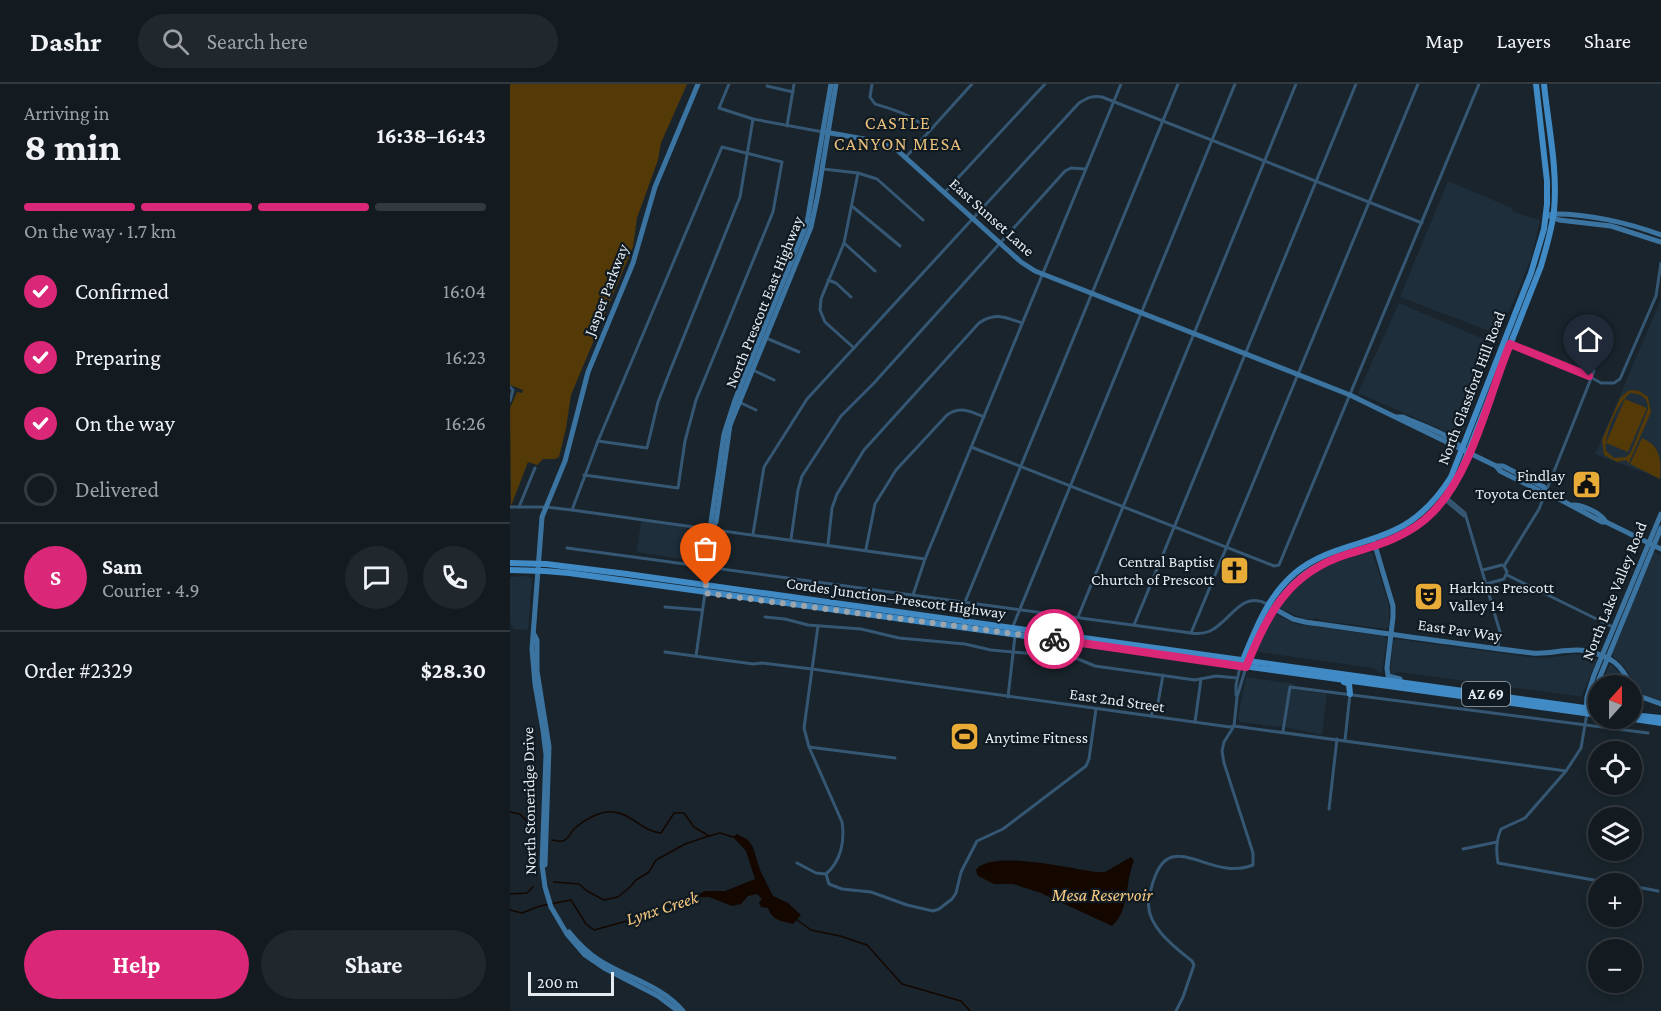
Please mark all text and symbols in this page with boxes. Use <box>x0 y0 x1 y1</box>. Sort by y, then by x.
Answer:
search box <box>138 14 558 68</box>
icon: search <box>159 25 192 58</box>
text: Dashr <box>30 26 102 57</box>
text: Search here <box>207 29 308 54</box>
text: Map <box>1425 29 1464 53</box>
text: Layers <box>1497 29 1551 53</box>
text: Share <box>1584 29 1631 53</box>
text: Arriving in <box>24 102 109 124</box>
district label: CASTLE CANYON MESA <box>834 113 962 154</box>
text: 16:38–16:43 <box>377 123 486 148</box>
text: 8 min <box>24 125 121 168</box>
street label: East Sunset Lane <box>946 175 1038 259</box>
street label: North Prescott East Highway <box>722 213 807 391</box>
text: On the way · 1.7 km <box>24 220 176 242</box>
street label: Jasper Parkway <box>580 241 632 341</box>
icon: check <box>24 275 57 308</box>
text: Confirmed <box>75 279 169 304</box>
text: 16:04 <box>443 280 486 302</box>
street label: North Glassford Hill Road <box>1434 308 1508 467</box>
pin <box>1563 314 1614 376</box>
icon: home <box>1572 323 1605 356</box>
icon: check <box>24 341 57 374</box>
text: Preparing <box>75 345 161 370</box>
text: 16:23 <box>446 346 486 368</box>
icon: check <box>24 407 57 440</box>
text: On the way <box>75 411 175 436</box>
text: 16:26 <box>445 412 486 434</box>
place label: Findlay Toyota Center <box>1475 467 1566 503</box>
public building icon: Findlay Toyota Center <box>1570 468 1602 500</box>
text: Delivered <box>75 477 159 502</box>
street label: North Lake Valley Road <box>1578 519 1651 663</box>
pin <box>680 523 731 585</box>
icon: bag <box>689 532 722 565</box>
button: chat <box>345 546 408 609</box>
button: phone <box>423 546 486 609</box>
place label: Central Baptist Churtch of Prescott <box>1091 553 1215 588</box>
text: Sam <box>102 554 142 579</box>
church icon: Central Baptist Churtch of Prescott <box>1219 554 1251 586</box>
text: S <box>50 565 61 590</box>
street label: Cordes Junction–Prescott Highway <box>785 574 1008 623</box>
text: Courier · 4.9 <box>102 579 200 601</box>
place label: Harkins Prescott Valley 14 <box>1449 579 1555 615</box>
theatre icon: Harkins Prescott Valley 14 <box>1412 580 1444 612</box>
courier <box>1024 609 1084 669</box>
street label: East Pav Way <box>1417 616 1504 645</box>
icon: bike <box>1038 623 1071 656</box>
text: Order #2329 <box>24 658 133 683</box>
text: $28.30 <box>421 658 486 683</box>
north arrow <box>1588 675 1642 729</box>
map controls <box>1588 675 1642 993</box>
road number: AZ 69 <box>1462 682 1510 706</box>
street label: East 2nd Street <box>1068 685 1166 715</box>
sports icon: Anytime Fitness <box>948 721 980 753</box>
street label: North Stoneridge Drive <box>519 727 540 875</box>
place label: Anytime Fitness <box>985 729 1088 747</box>
button: locate <box>1588 741 1642 795</box>
button: layers <box>1588 807 1642 861</box>
button: + <box>1588 873 1642 927</box>
water label: Mesa Reservoir <box>1050 885 1153 905</box>
water label: Lynx Creek <box>623 887 702 929</box>
button: Help <box>24 930 249 999</box>
button: Share <box>261 930 486 999</box>
button: − <box>1588 939 1642 993</box>
scale bar <box>528 969 614 996</box>
text: 200 m <box>537 974 579 991</box>

